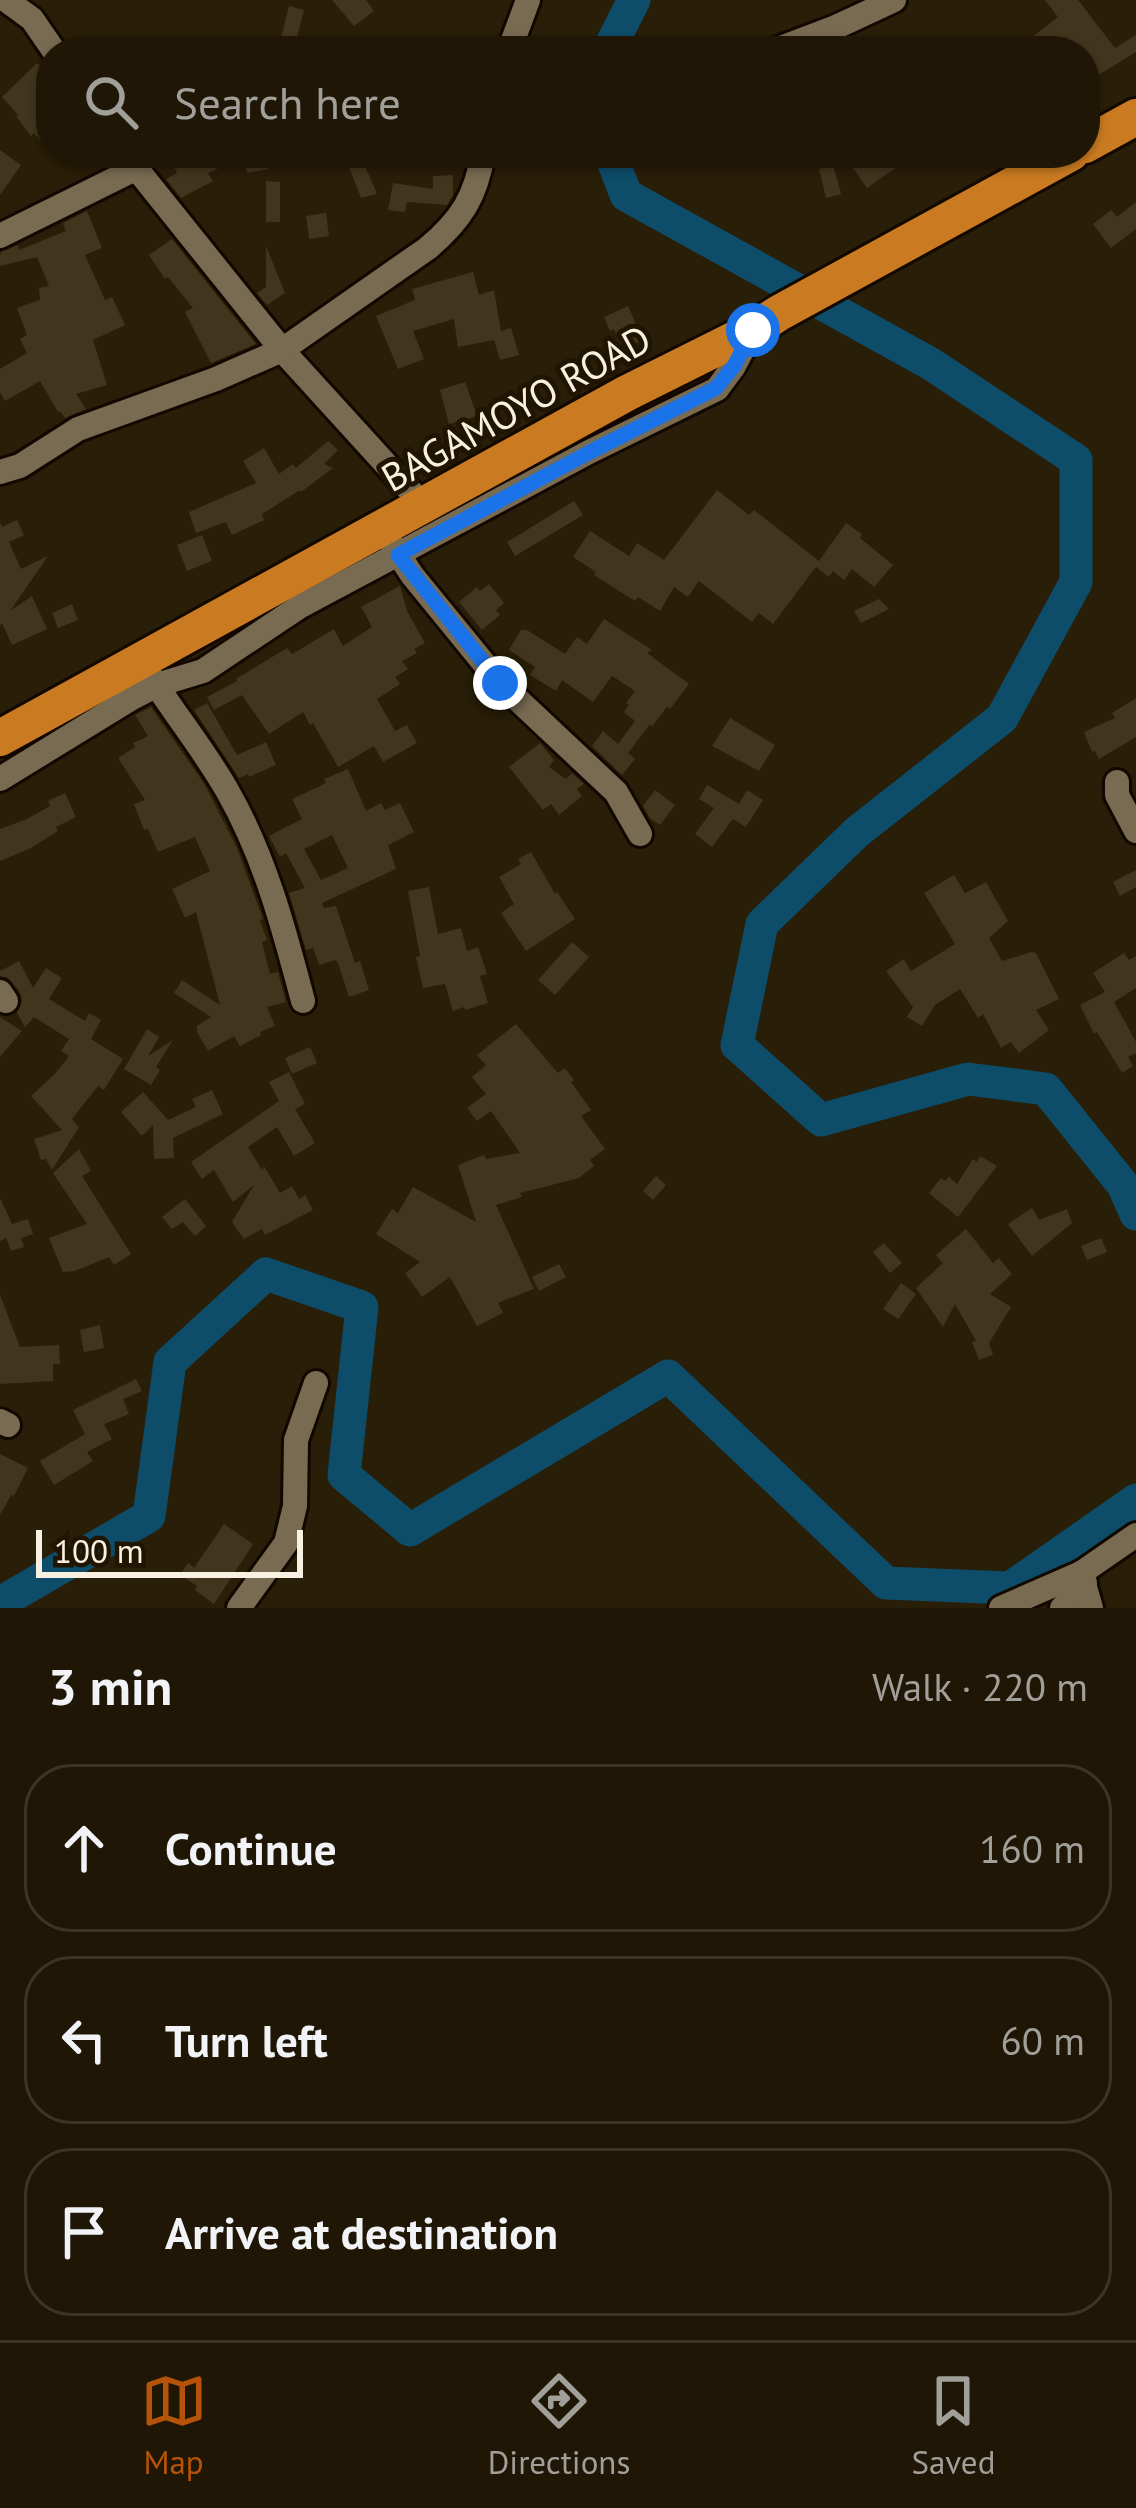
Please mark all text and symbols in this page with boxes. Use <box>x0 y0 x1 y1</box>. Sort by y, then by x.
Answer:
search box <box>36 36 1100 168</box>
icon: search <box>78 69 144 135</box>
text: Search here <box>174 73 401 131</box>
route start <box>726 303 780 357</box>
street label: BAGAMOYO ROAD <box>372 313 659 503</box>
route end <box>473 656 527 710</box>
scale bar <box>36 1524 303 1577</box>
text: 100 m <box>54 1529 144 1572</box>
text: 3 min <box>48 1653 172 1719</box>
text: Walk · 220 m <box>872 1661 1088 1712</box>
icon: ahead <box>51 1815 117 1881</box>
text: Continue <box>165 1819 337 1877</box>
text: 160 m <box>979 1823 1085 1874</box>
icon: left <box>51 2007 117 2073</box>
text: Turn left <box>165 2011 328 2069</box>
text: 60 m <box>1000 2015 1085 2066</box>
icon: arrive <box>51 2199 117 2265</box>
text: Arrive at destination <box>165 2203 558 2261</box>
tab: Map <box>141 2368 207 2483</box>
tab: Directions <box>488 2368 630 2483</box>
tab: Saved <box>911 2368 995 2483</box>

